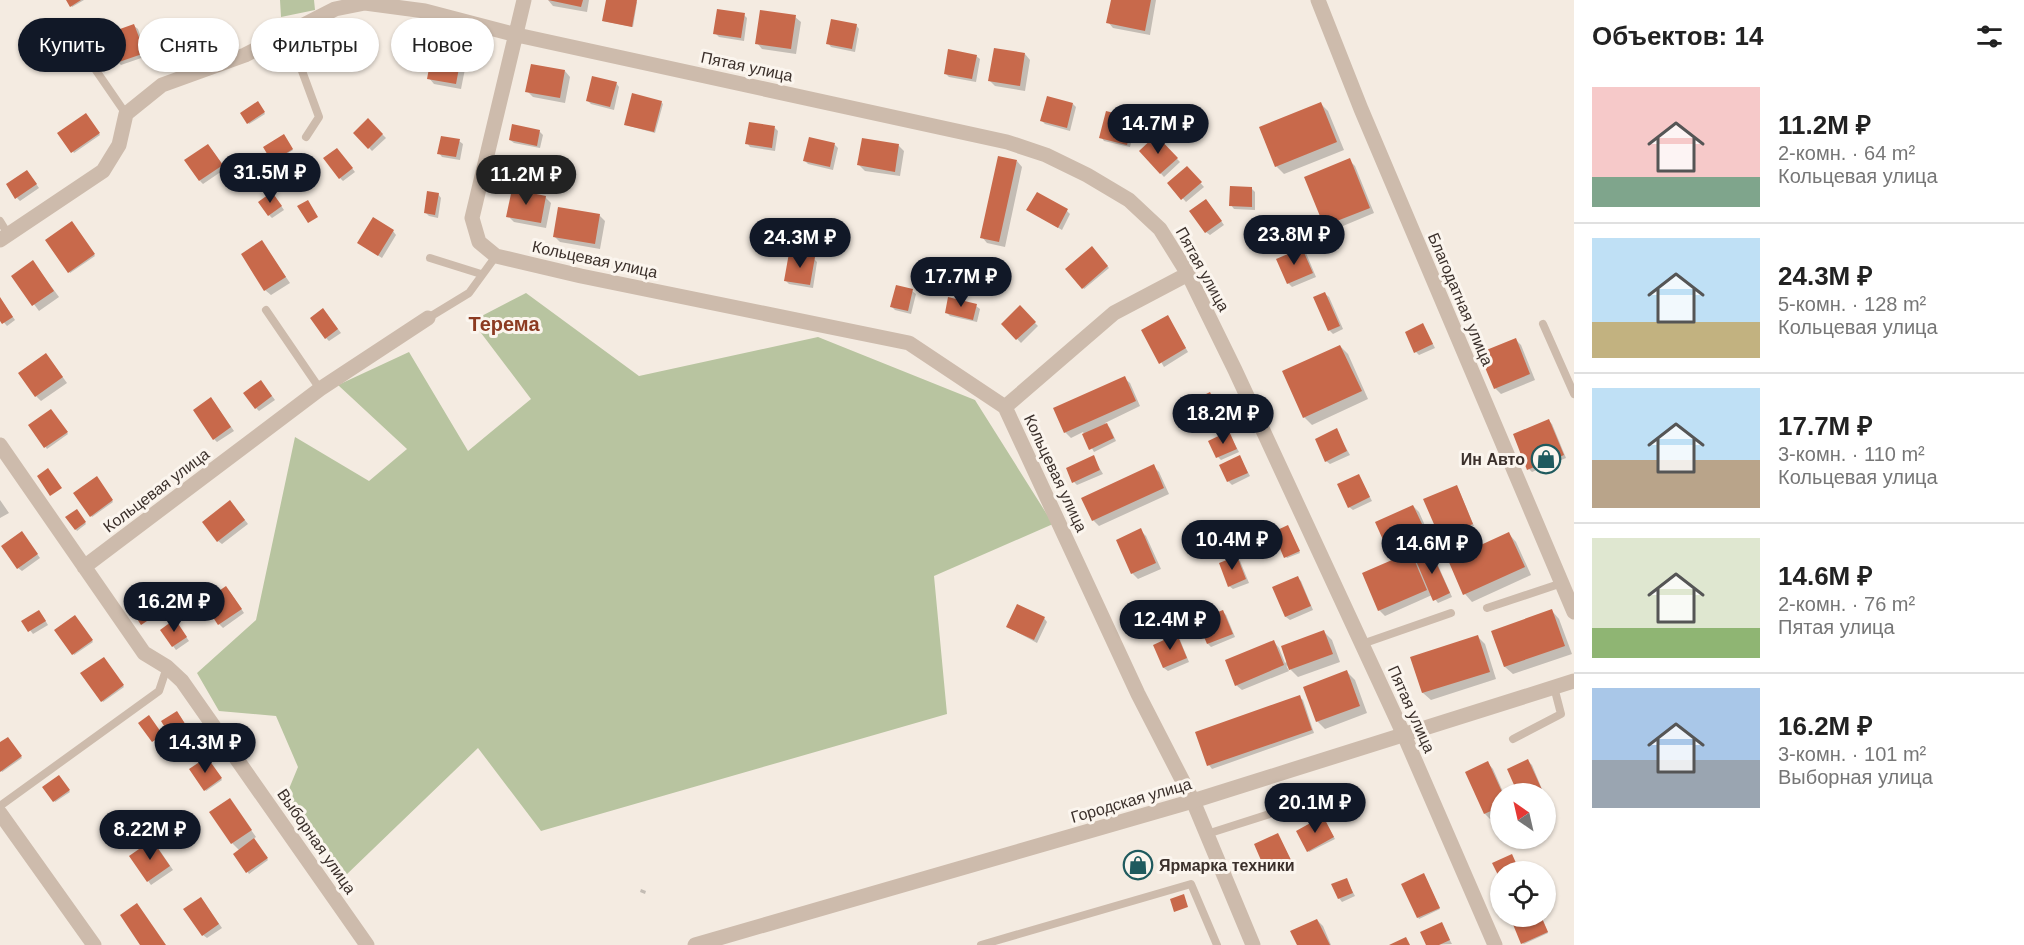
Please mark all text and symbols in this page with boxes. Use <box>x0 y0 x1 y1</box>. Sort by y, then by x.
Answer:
chip: Купить <box>18 18 126 72</box>
chip: Снять <box>138 18 239 72</box>
chip: Фильтры <box>251 18 379 72</box>
chip: Новое <box>391 18 494 72</box>
icon: filters <box>1973 20 2006 53</box>
text: Объектов: 14 <box>1592 21 1763 51</box>
street label: Пятая улица <box>699 48 794 85</box>
pin: 14.7M ₽ <box>1103 104 1213 155</box>
text: 11.2M ₽ <box>1778 110 1871 140</box>
icon: home <box>1640 111 1712 183</box>
text: 14.7M ₽ <box>1122 112 1194 134</box>
text: 2-комн. · 64 m² <box>1778 142 1915 164</box>
pin: 31.5M ₽ <box>215 153 325 204</box>
pin: 11.2M ₽ <box>471 155 581 206</box>
text: 31.5M ₽ <box>234 161 306 183</box>
text: 11.2M ₽ <box>490 163 562 185</box>
text: Кольцевая улица <box>1778 165 1938 187</box>
pin: 23.8M ₽ <box>1239 215 1349 266</box>
pin: 24.3M ₽ <box>745 218 855 269</box>
text: 23.8M ₽ <box>1258 223 1330 245</box>
street label: Пятая улица <box>1173 224 1233 314</box>
text: 24.3M ₽ <box>764 226 836 248</box>
street label: Благодатная улица <box>1425 230 1496 368</box>
street label: Кольцевая улица <box>531 238 659 281</box>
pin: 17.7M ₽ <box>906 257 1016 308</box>
text: 24.3M ₽ <box>1778 261 1873 291</box>
icon: home <box>1640 262 1712 334</box>
text: 17.7M ₽ <box>925 265 997 287</box>
text: 5-комн. · 128 m² <box>1778 293 1926 315</box>
district label: Терема <box>468 313 540 335</box>
text: Кольцевая улица <box>1778 316 1938 338</box>
pin: 18.2M ₽ <box>1168 394 1278 445</box>
text: 18.2M ₽ <box>1187 402 1259 424</box>
text: 17.7M ₽ <box>1778 411 1873 441</box>
street label: Кольцевая улица <box>1021 412 1090 535</box>
icon: home <box>1640 412 1712 484</box>
shop icon: Ин Авто <box>1530 443 1562 475</box>
text: 3-комн. · 110 m² <box>1778 443 1925 465</box>
street label: Кольцевая улица <box>100 445 213 536</box>
place label: Ин Авто <box>1461 451 1525 468</box>
text: Кольцевая улица <box>1778 466 1938 488</box>
pin: 10.4M ₽ <box>1177 520 1287 571</box>
pin: 14.6M ₽ <box>1377 524 1487 575</box>
text: 10.4M ₽ <box>1196 528 1268 550</box>
text: 14.6M ₽ <box>1396 532 1468 554</box>
text: 14.6M ₽ <box>1778 561 1873 591</box>
icon: home <box>1640 562 1712 634</box>
pin: 16.2M ₽ <box>119 582 229 633</box>
text: 16.2M ₽ <box>138 590 210 612</box>
text: 2-комн. · 76 m² <box>1778 593 1915 615</box>
pin: 12.4M ₽ <box>1115 600 1225 651</box>
text: 12.4M ₽ <box>1134 608 1206 630</box>
text: Пятая улица <box>1778 616 1895 638</box>
street label: Пятая улица <box>1385 663 1438 755</box>
text: 16.2M ₽ <box>1778 711 1873 741</box>
icon: home <box>1640 712 1712 784</box>
pin: 14.3M ₽ <box>150 723 260 774</box>
text: 14.3M ₽ <box>169 731 241 753</box>
text: 3-комн. · 101 m² <box>1778 743 1926 765</box>
text: Выборная улица <box>1778 766 1933 788</box>
street label: Городская улица <box>1069 775 1193 826</box>
pin: 20.1M ₽ <box>1260 783 1370 834</box>
north arrow <box>1490 783 1556 849</box>
map controls <box>1490 783 1556 927</box>
street label: Выборная улица <box>274 786 359 897</box>
text: 20.1M ₽ <box>1279 791 1351 813</box>
pin: 8.22M ₽ <box>95 810 205 861</box>
text: 8.22M ₽ <box>114 818 186 840</box>
shop icon: Ярмарка техники <box>1122 849 1154 881</box>
place label: Ярмарка техники <box>1159 857 1294 874</box>
button: locate <box>1490 861 1556 927</box>

